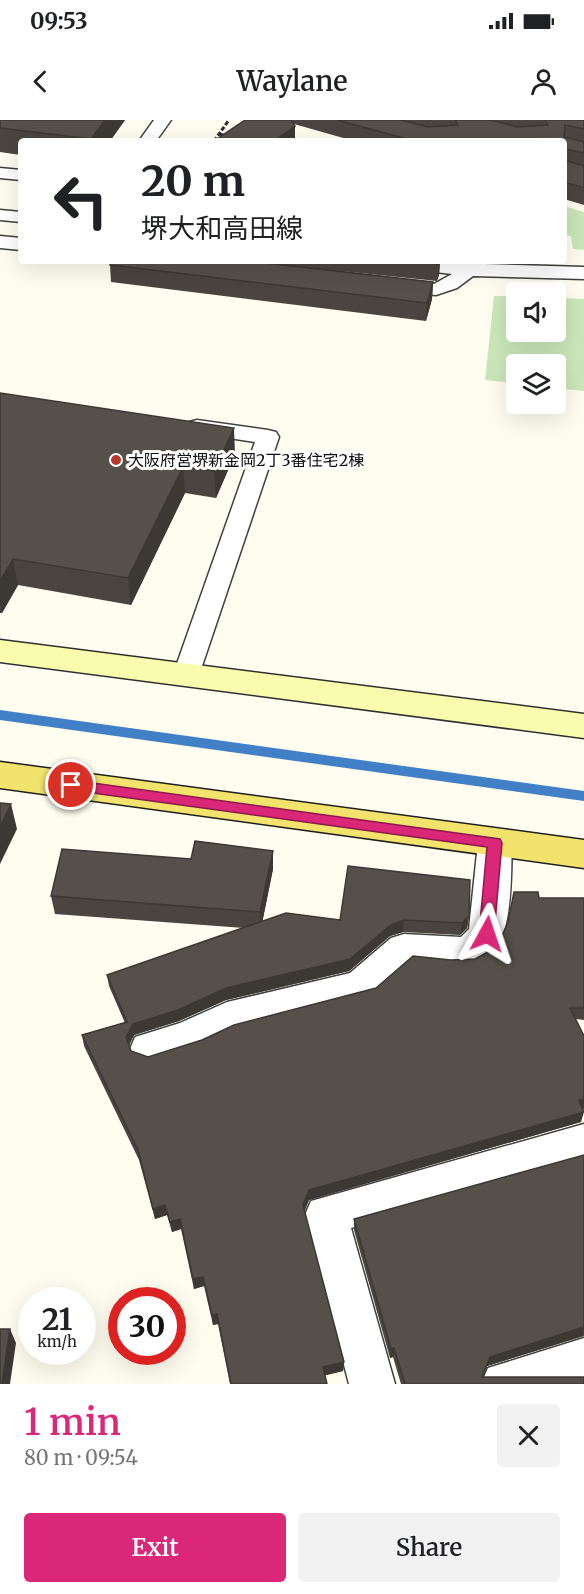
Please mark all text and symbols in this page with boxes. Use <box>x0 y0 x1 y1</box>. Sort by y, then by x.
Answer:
text: 09:53 <box>30 7 88 35</box>
text: Waylane <box>236 64 348 98</box>
icon: back <box>24 65 57 98</box>
icon: person <box>527 65 560 98</box>
text: 20 m <box>141 155 245 207</box>
icon: left <box>42 162 120 240</box>
text: 堺大和高田線 <box>141 211 303 245</box>
map controls <box>506 282 566 414</box>
button: sound <box>506 282 566 342</box>
button: layers <box>506 354 566 414</box>
place label: 大阪府営堺新金岡2丁3番住宅2棟 <box>128 450 364 470</box>
marker: 大阪府営堺新金岡2丁3番住宅2棟 <box>109 453 123 467</box>
pin <box>45 759 96 810</box>
icon: arrive <box>54 768 87 801</box>
position arrow <box>455 902 519 966</box>
speed limit sign: 30 <box>108 1287 186 1365</box>
text: 21 <box>42 1300 72 1338</box>
text: km/h <box>37 1332 77 1351</box>
text: 1 min <box>24 1400 121 1445</box>
button: close <box>497 1404 560 1467</box>
text: 80 m · 09:54 <box>24 1445 138 1470</box>
button: Exit <box>24 1513 286 1582</box>
button: Share <box>298 1513 560 1582</box>

